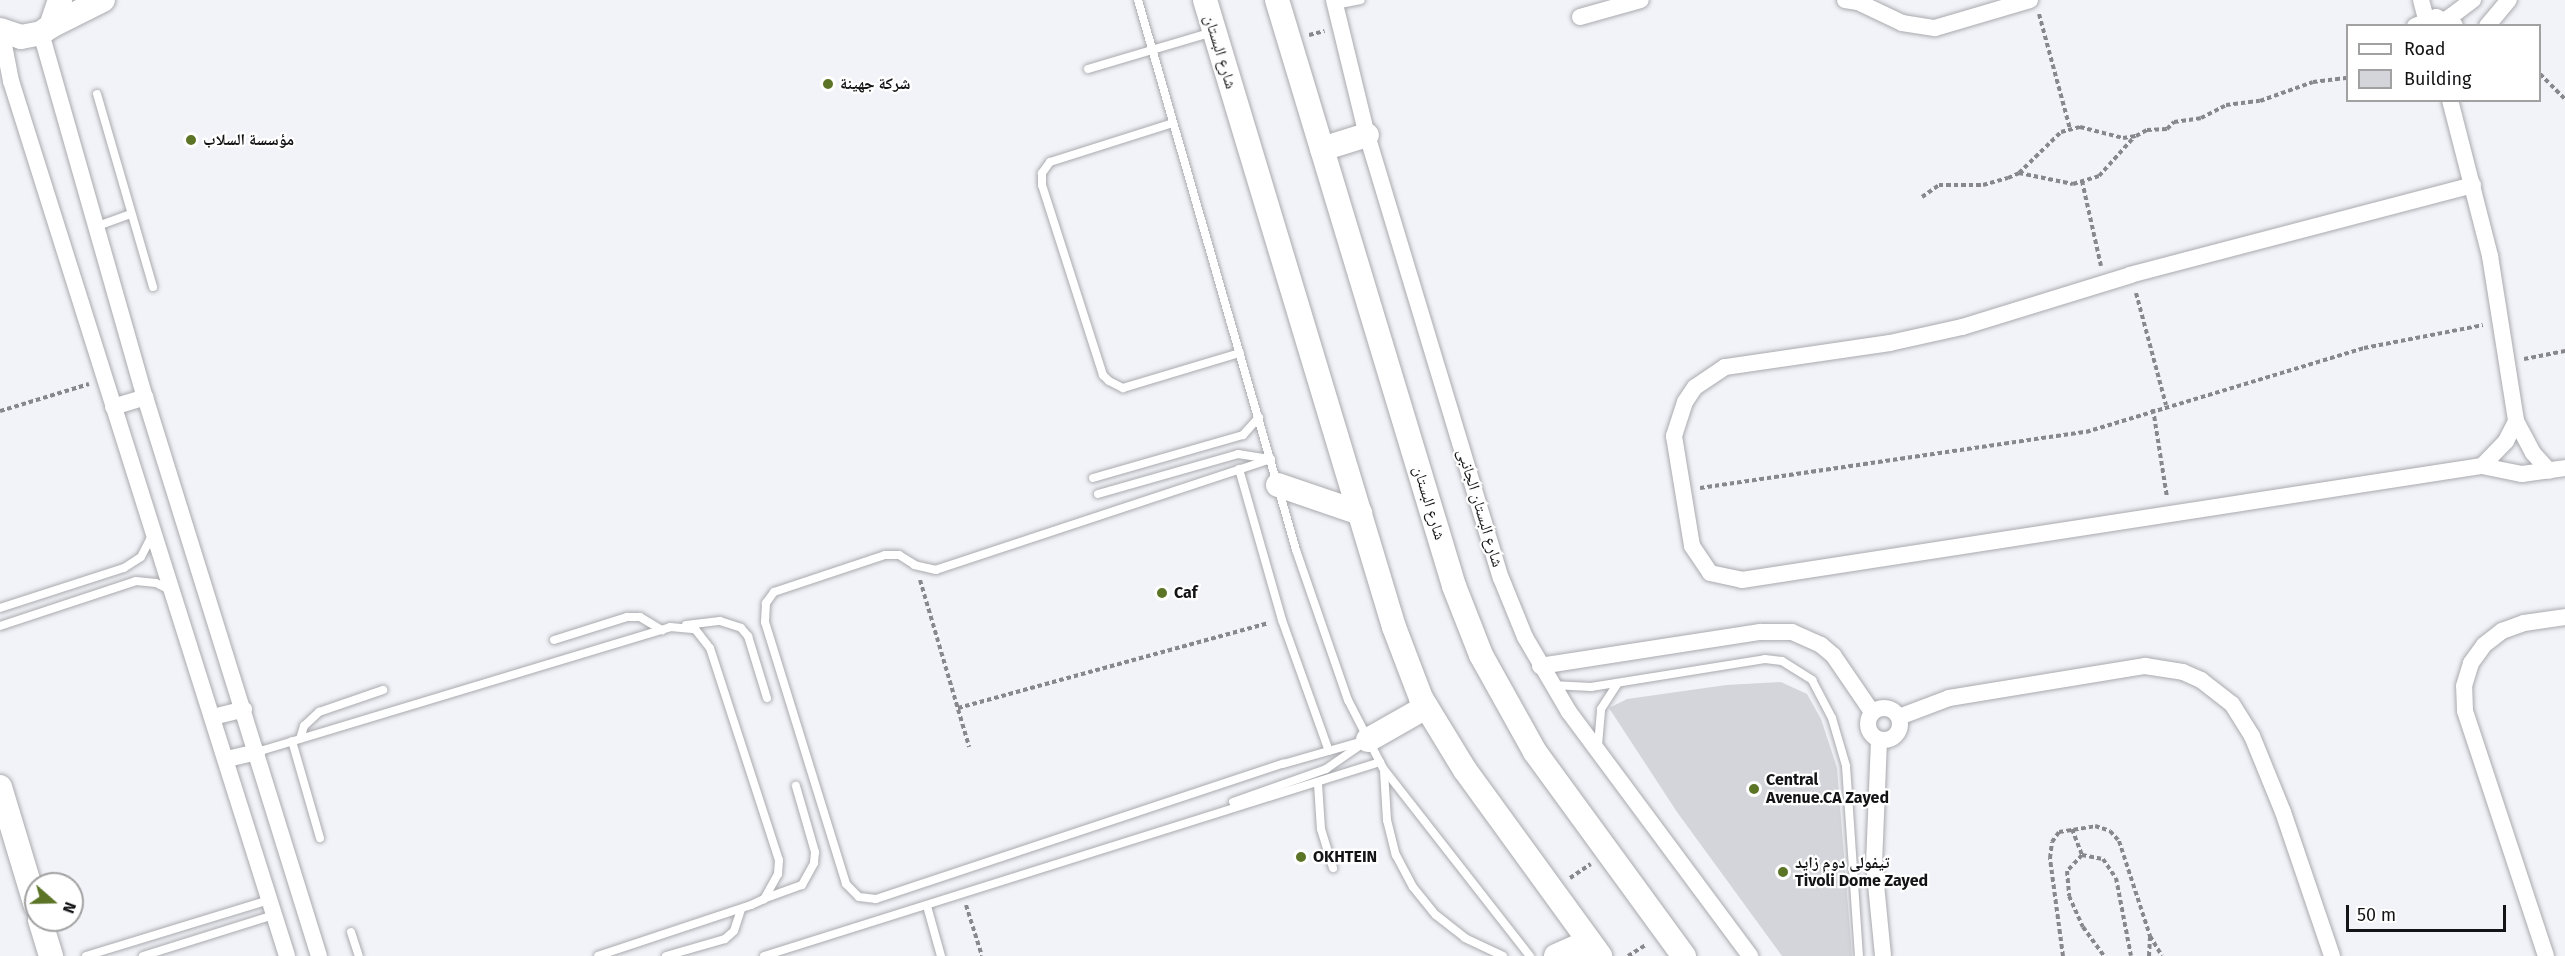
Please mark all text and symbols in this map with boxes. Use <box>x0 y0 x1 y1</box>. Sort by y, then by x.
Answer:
street label: شارع البستان <box>1200 13 1240 91</box>
legend <box>2346 24 2541 102</box>
text: Road <box>2404 38 2446 60</box>
text: Building <box>2404 68 2471 90</box>
place label: شركة جهينة <box>840 74 910 94</box>
marker: شركة جهينة <box>821 77 835 91</box>
place label: مؤسسة السلاب <box>203 130 294 150</box>
marker: مؤسسة السلاب <box>184 133 198 147</box>
street label: شارع البستان الجانبى <box>1453 447 1507 569</box>
street label: شارع البستان <box>1409 464 1449 542</box>
place label: Caf <box>1174 583 1198 603</box>
marker: Caf <box>1155 586 1169 600</box>
place label: Central Avenue.CA Zayed <box>1766 770 1889 808</box>
marker: Central Avenue.CA Zayed <box>1747 782 1761 796</box>
place label: OKHTEIN <box>1313 847 1377 867</box>
marker: OKHTEIN <box>1294 850 1308 864</box>
place label: تيفولى دوم زايد Tivoli Dome Zayed <box>1795 853 1928 891</box>
marker: تيفولى دوم زايد Tivoli Dome Zayed <box>1776 865 1790 879</box>
north arrow <box>24 872 84 932</box>
scale bar <box>2349 893 2510 931</box>
text: N <box>59 899 80 916</box>
text: 50 m <box>2357 904 2396 926</box>

